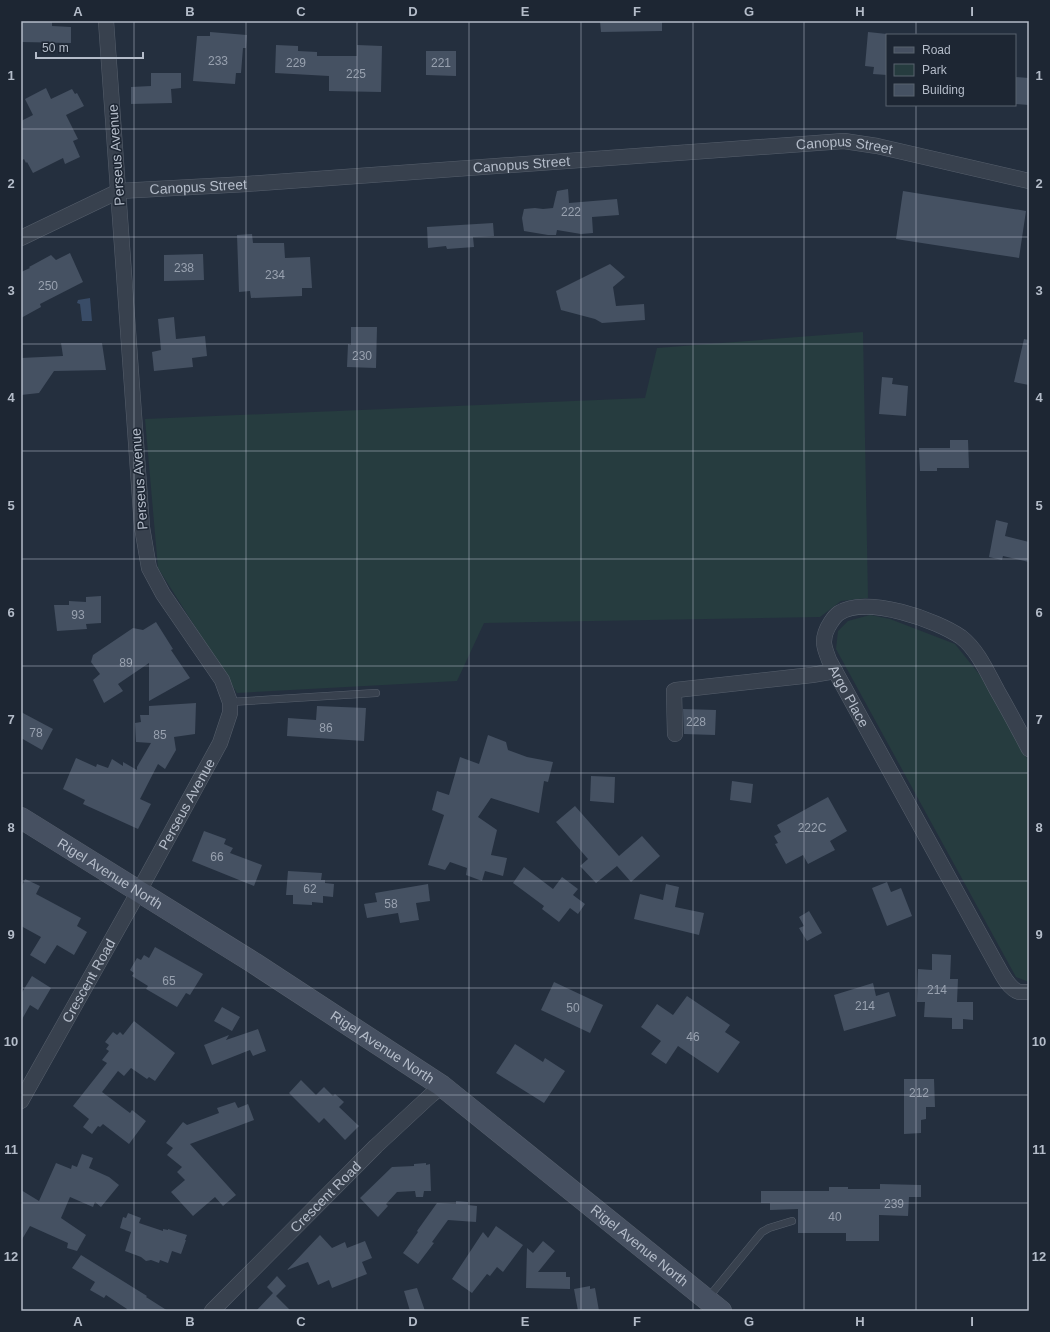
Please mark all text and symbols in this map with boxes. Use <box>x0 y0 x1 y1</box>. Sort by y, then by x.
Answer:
text: A <box>73 4 83 19</box>
text: B <box>185 4 195 19</box>
text: C <box>296 4 306 19</box>
text: D <box>408 4 418 19</box>
text: E <box>521 4 530 19</box>
text: F <box>633 4 641 19</box>
text: G <box>744 4 754 19</box>
text: H <box>855 4 865 19</box>
text: I <box>970 4 974 19</box>
scale bar <box>36 34 143 60</box>
legend <box>886 34 1016 106</box>
text: 50 m <box>42 41 69 55</box>
text: Road <box>922 43 951 57</box>
house number: 233 <box>208 54 228 68</box>
house number: 229 <box>286 56 306 70</box>
house number: 221 <box>431 56 451 70</box>
text: Park <box>922 63 948 77</box>
house number: 225 <box>346 67 366 81</box>
text: 1 <box>7 68 15 83</box>
text: 1 <box>1035 68 1043 83</box>
text: Building <box>922 83 965 97</box>
street label: Perseus Avenue <box>104 104 128 206</box>
street label: Canopus Street <box>795 133 894 157</box>
street label: Canopus Street <box>472 153 571 176</box>
text: 2 <box>7 176 15 191</box>
street label: Canopus Street <box>149 176 247 197</box>
text: 2 <box>1035 176 1043 191</box>
house number: 222 <box>561 205 581 219</box>
house number: 238 <box>174 261 194 275</box>
house number: 234 <box>265 268 285 282</box>
house number: 250 <box>38 279 58 293</box>
text: 3 <box>7 283 15 298</box>
text: 3 <box>1035 283 1043 298</box>
house number: 230 <box>352 349 372 363</box>
text: 4 <box>7 390 15 405</box>
text: 4 <box>1035 390 1043 405</box>
street label: Perseus Avenue <box>127 428 151 530</box>
text: 5 <box>7 498 15 513</box>
text: 5 <box>1035 498 1043 513</box>
text: 6 <box>7 605 15 620</box>
text: 6 <box>1035 605 1043 620</box>
house number: 93 <box>71 608 85 622</box>
house number: 89 <box>119 656 133 670</box>
street label: Argo Place <box>825 662 872 730</box>
text: 7 <box>7 712 15 727</box>
text: 7 <box>1035 712 1043 727</box>
house number: 228 <box>686 715 706 729</box>
house number: 86 <box>319 721 333 735</box>
house number: 78 <box>29 726 43 740</box>
house number: 85 <box>153 728 167 742</box>
street label: Perseus Avenue <box>155 755 218 853</box>
text: 8 <box>7 820 15 835</box>
text: 8 <box>1035 820 1043 835</box>
house number: 222C <box>798 821 827 835</box>
street label: Rigel Avenue North <box>55 835 166 912</box>
house number: 66 <box>210 850 224 864</box>
house number: 62 <box>303 882 317 896</box>
house number: 58 <box>384 897 398 911</box>
text: 9 <box>7 927 15 942</box>
text: 9 <box>1035 927 1043 942</box>
street label: Crescent Road <box>59 936 118 1025</box>
house number: 65 <box>162 974 176 988</box>
house number: 214 <box>927 983 947 997</box>
house number: 214 <box>855 999 875 1013</box>
house number: 50 <box>566 1001 580 1015</box>
street label: Rigel Avenue North <box>328 1007 437 1087</box>
house number: 46 <box>686 1030 700 1044</box>
text: 10 <box>4 1034 18 1049</box>
text: 10 <box>1032 1034 1046 1049</box>
house number: 212 <box>909 1086 929 1100</box>
text: 11 <box>4 1142 18 1157</box>
text: 11 <box>1032 1142 1046 1157</box>
street label: Crescent Road <box>287 1158 364 1236</box>
house number: 239 <box>884 1197 904 1211</box>
street label: Rigel Avenue North <box>588 1201 692 1289</box>
house number: 40 <box>828 1210 842 1224</box>
text: 12 <box>4 1249 18 1264</box>
text: 12 <box>1032 1249 1046 1264</box>
text: A <box>73 1314 83 1329</box>
text: B <box>185 1314 195 1329</box>
text: C <box>296 1314 306 1329</box>
text: D <box>408 1314 418 1329</box>
text: E <box>521 1314 530 1329</box>
text: F <box>633 1314 641 1329</box>
text: G <box>744 1314 754 1329</box>
text: H <box>855 1314 865 1329</box>
text: I <box>970 1314 974 1329</box>

